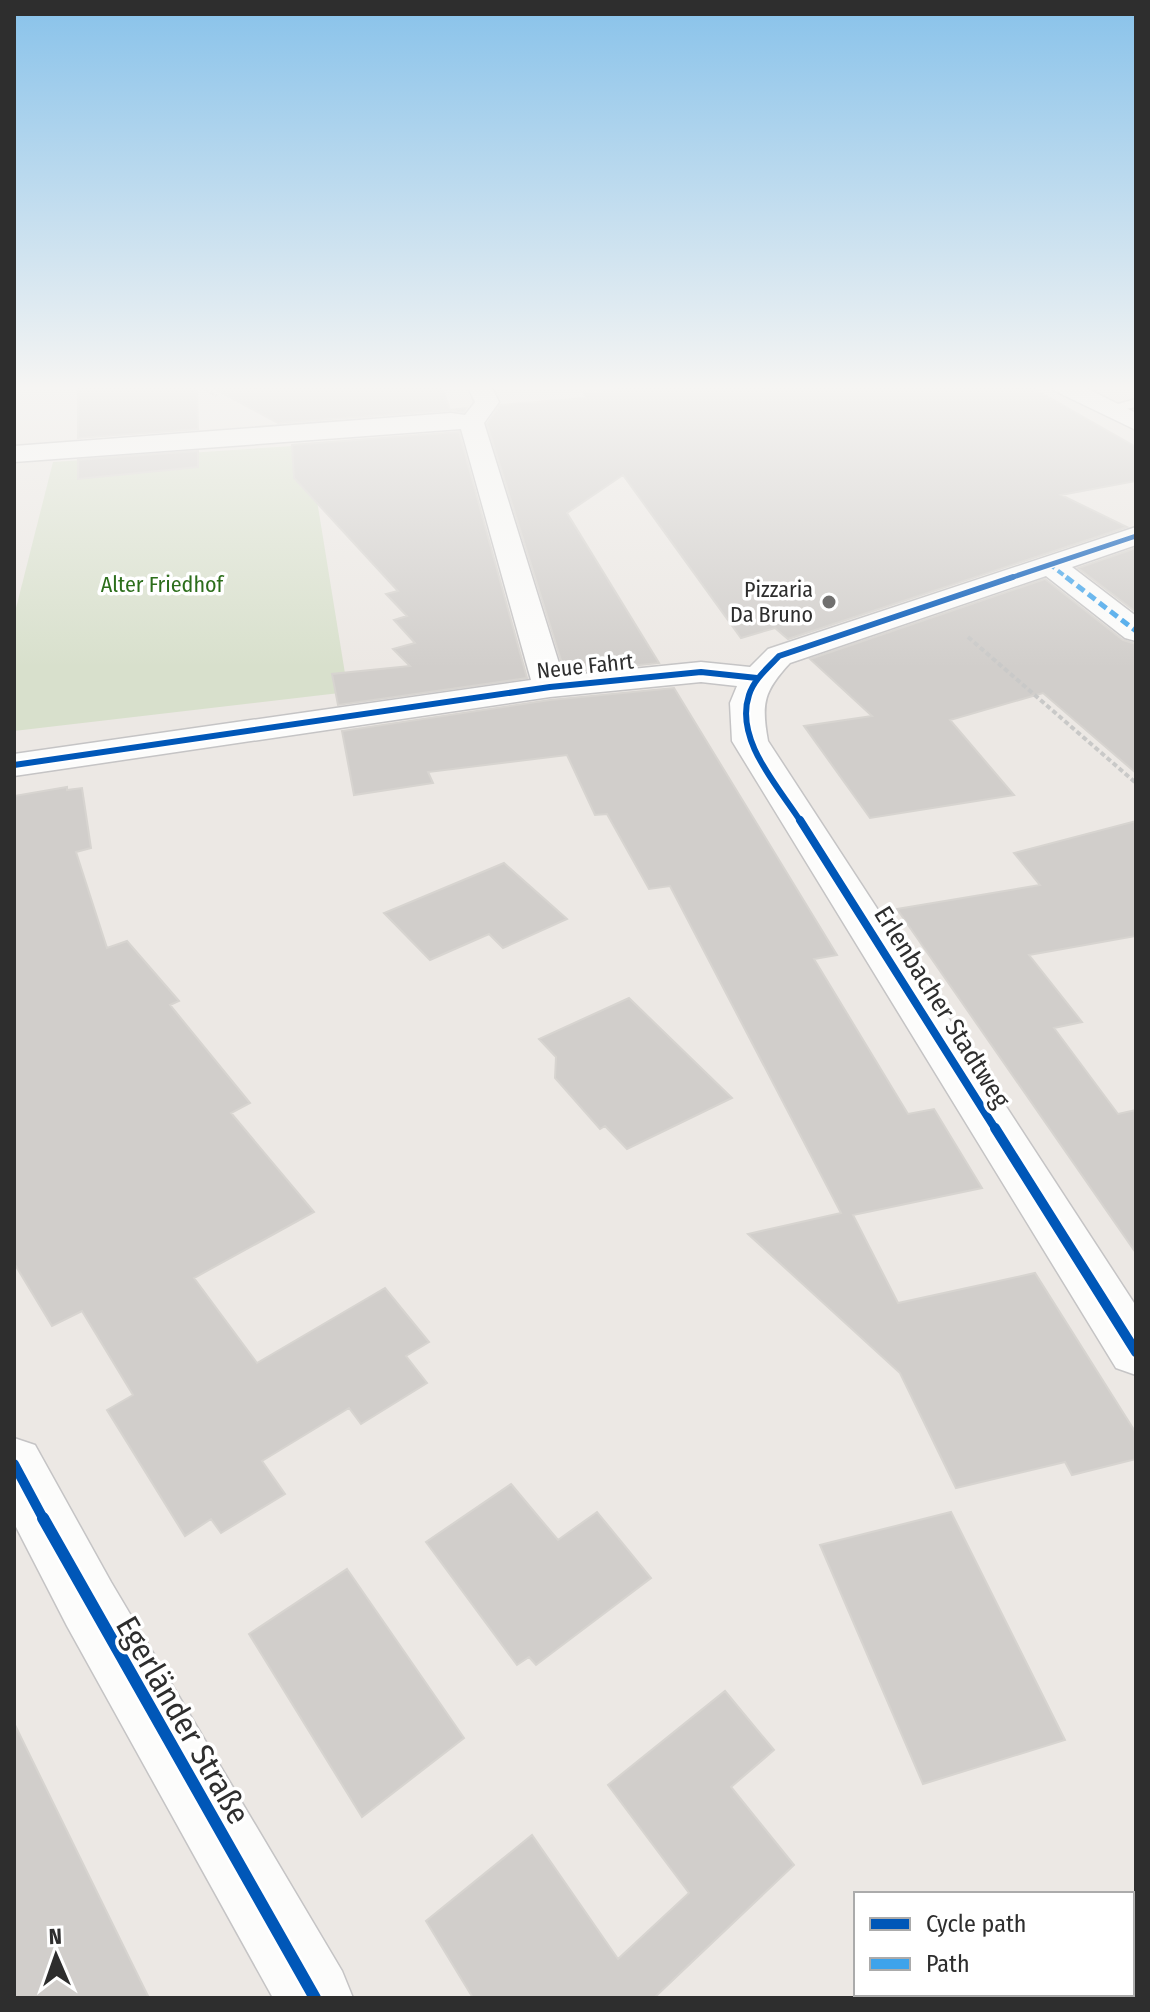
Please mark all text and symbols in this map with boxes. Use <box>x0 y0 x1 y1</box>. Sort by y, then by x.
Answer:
park label: Alter Friedhof <box>101 571 225 598</box>
place label: Pizzaria Da Bruno <box>730 576 813 628</box>
marker: Pizzaria Da Bruno <box>820 593 838 611</box>
street label: Neue Fahrt <box>535 647 636 685</box>
street label: Erlenbacher Stadtweg <box>867 900 1017 1114</box>
street label: Egerländer Straße <box>108 1609 258 1831</box>
legend <box>854 1892 1134 1996</box>
text: Cycle path <box>926 1910 1026 1938</box>
north arrow <box>16 1916 96 1996</box>
text: N <box>48 1923 62 1950</box>
text: Path <box>926 1950 970 1978</box>

